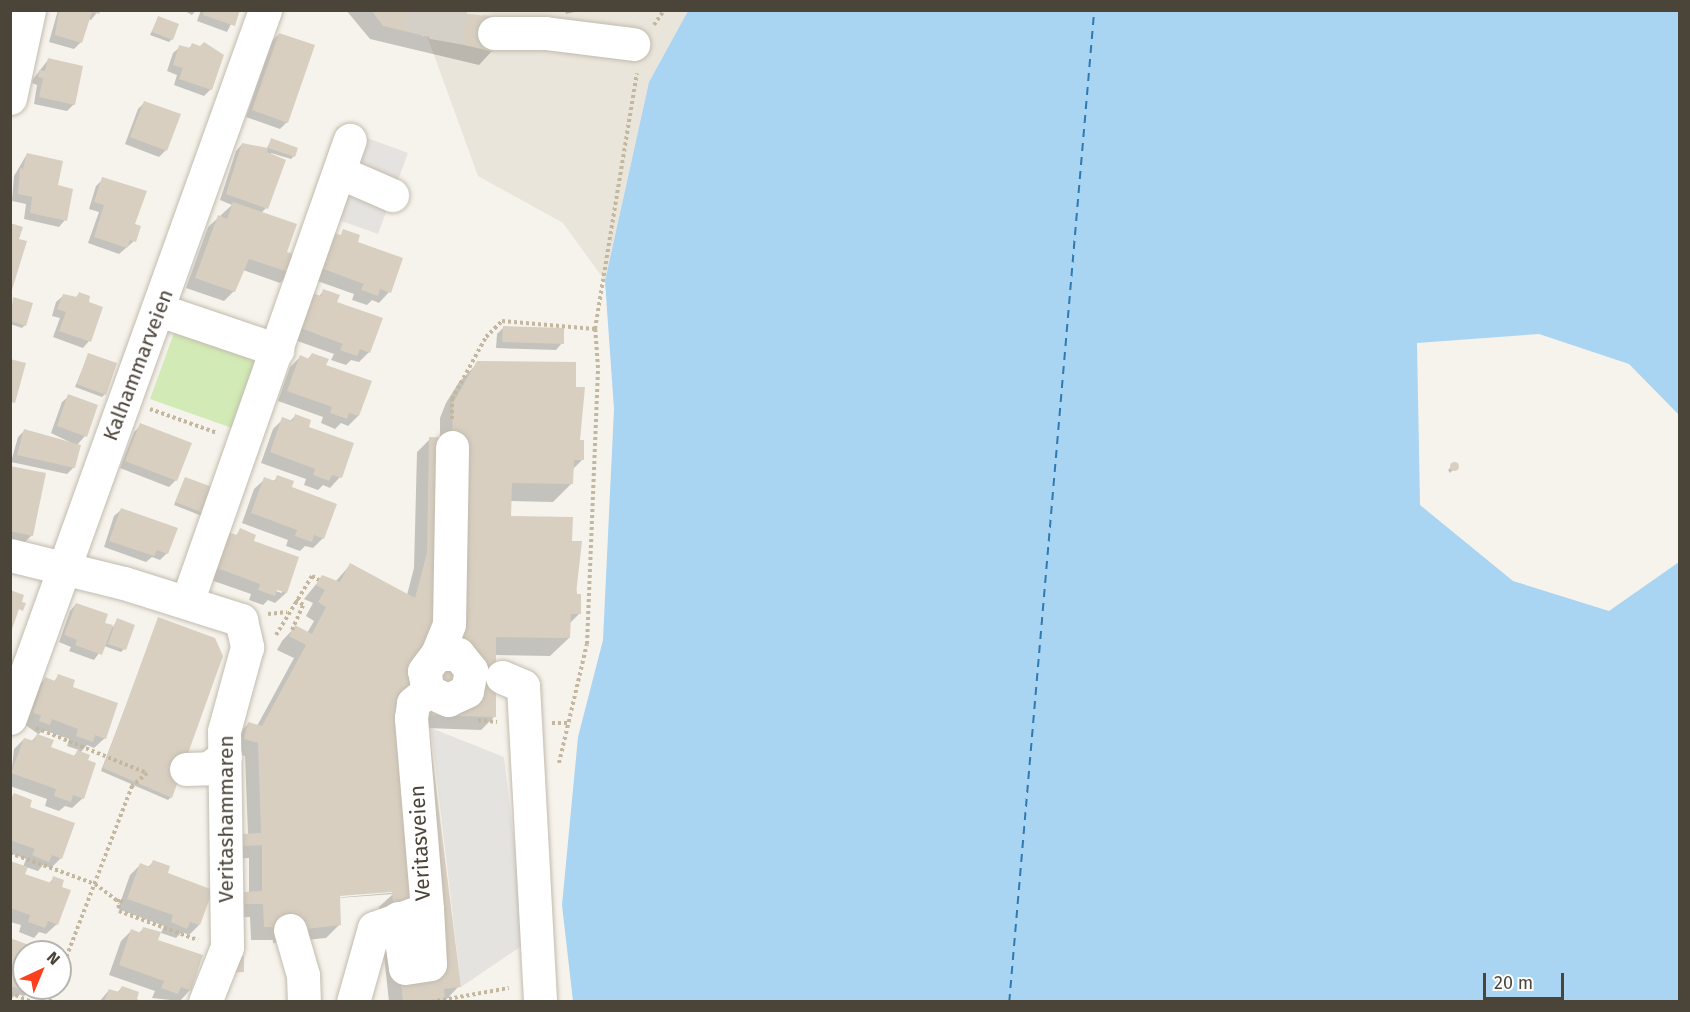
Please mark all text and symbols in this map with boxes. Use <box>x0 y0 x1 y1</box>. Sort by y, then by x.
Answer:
street label: Kalhammarveien <box>98 286 178 444</box>
street label: Veritashammaren <box>213 735 239 903</box>
street label: Veritasveien <box>404 784 436 902</box>
north arrow <box>12 940 72 1000</box>
text: N <box>43 948 64 969</box>
scale bar <box>1486 961 1567 999</box>
text: 20 m <box>1494 972 1533 994</box>

